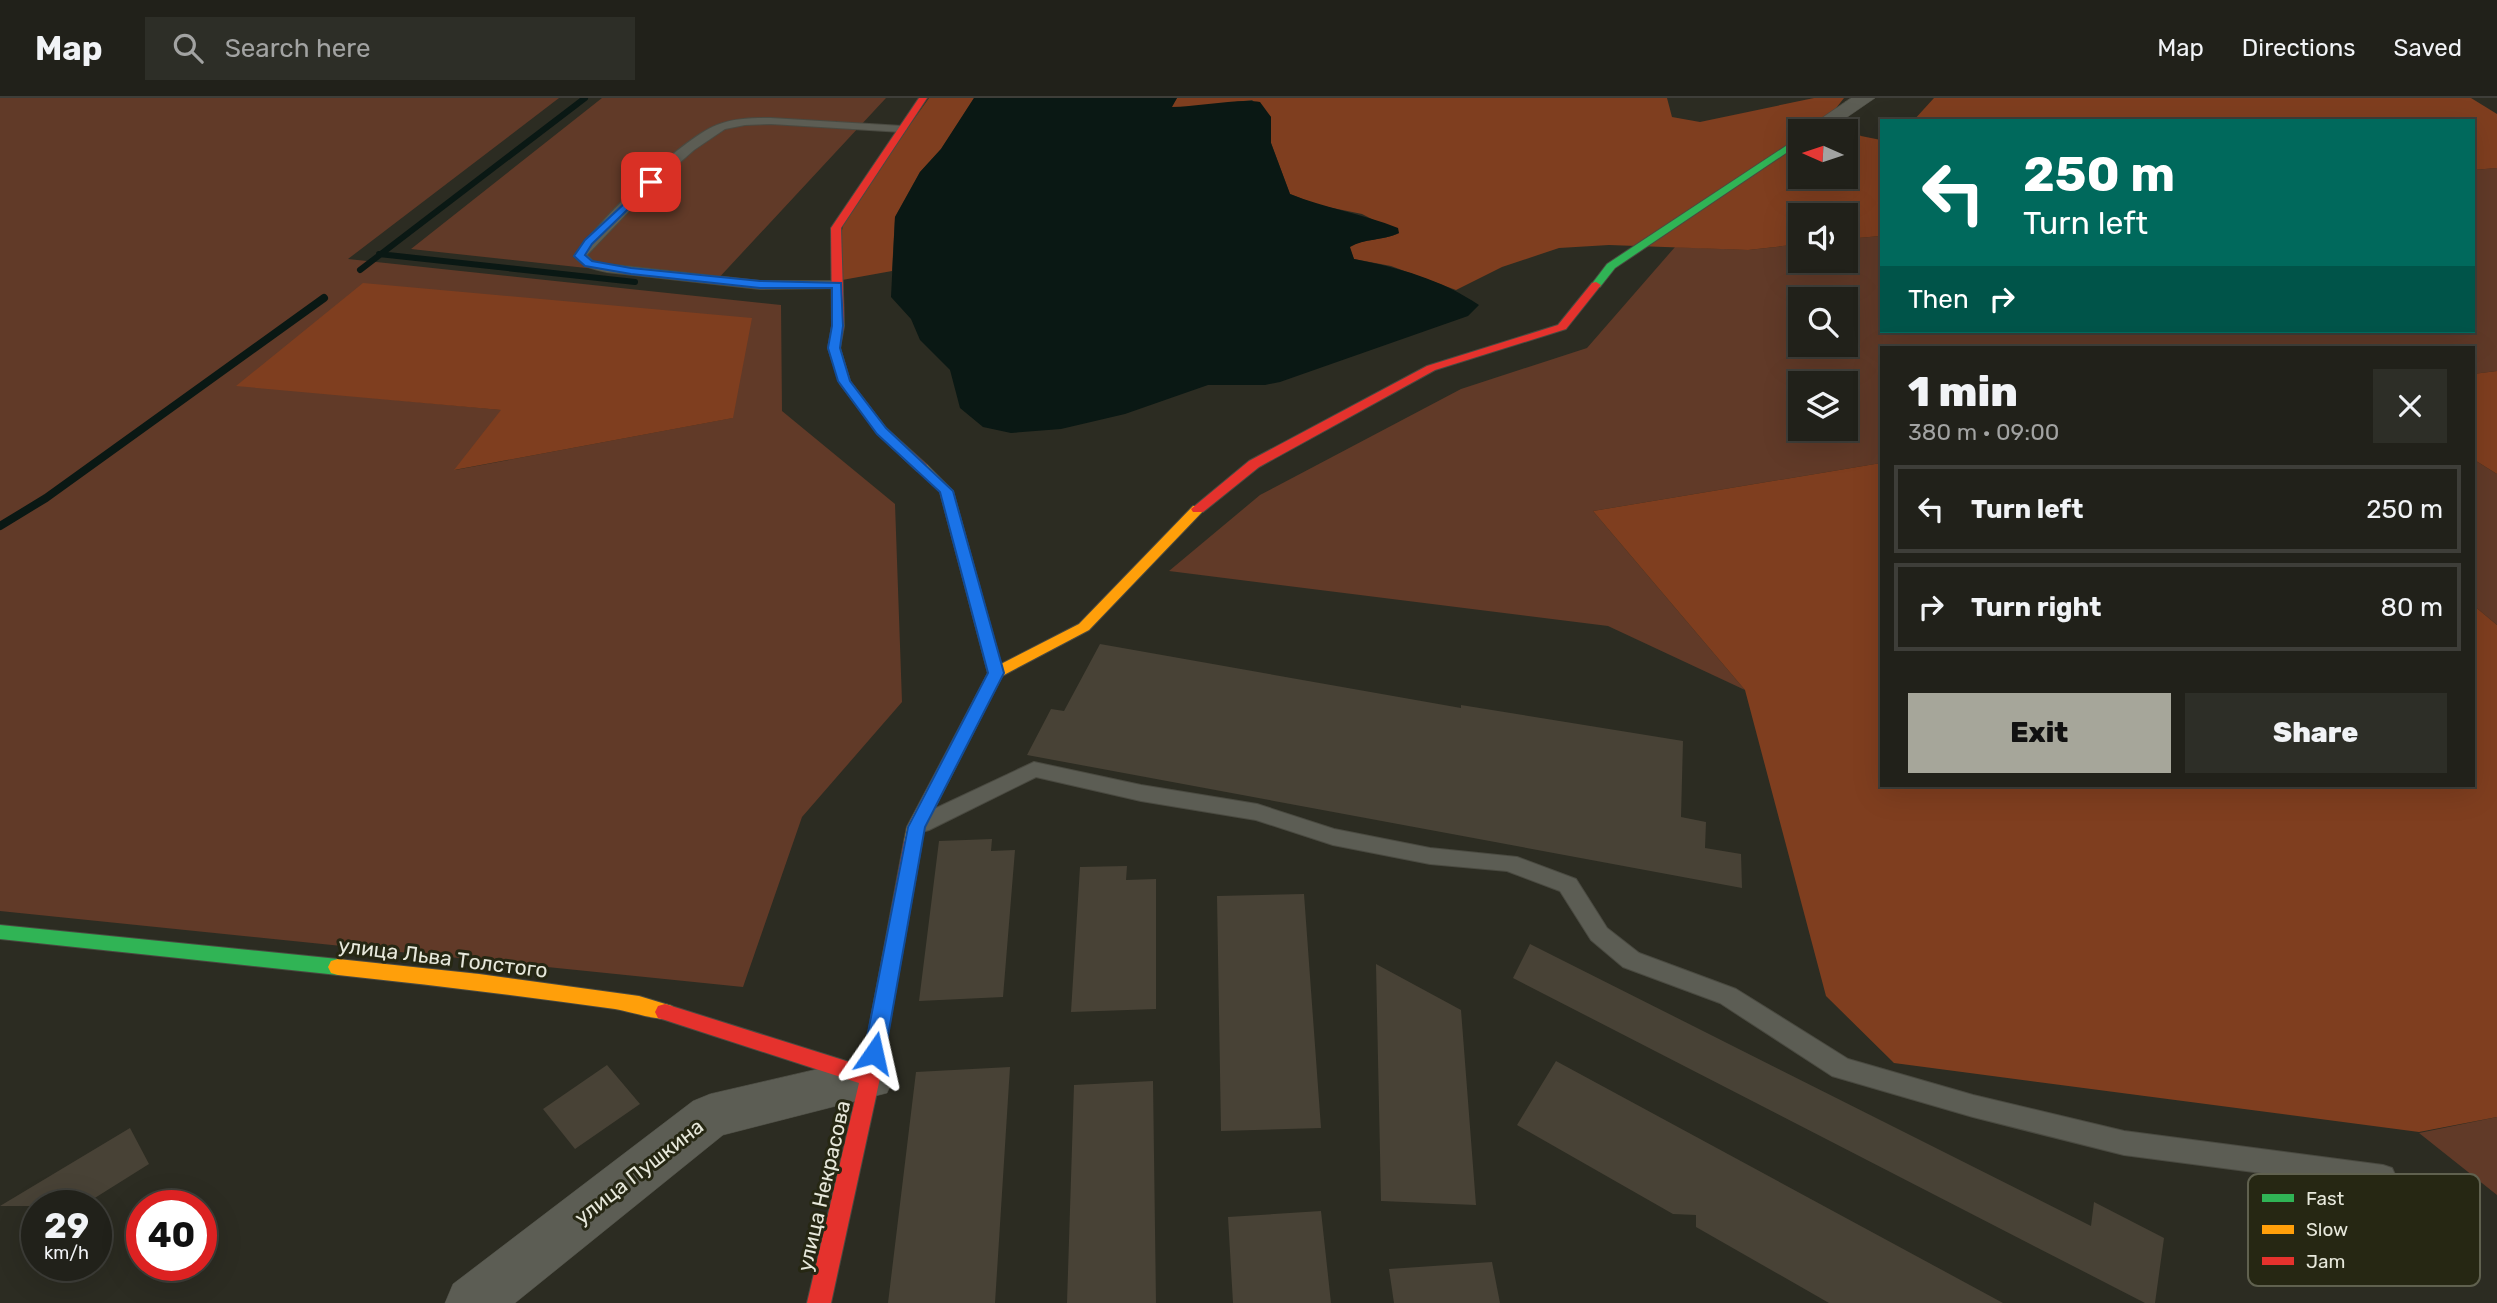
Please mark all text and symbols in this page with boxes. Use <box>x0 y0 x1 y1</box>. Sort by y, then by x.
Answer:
search box <box>145 17 635 80</box>
text: Map <box>35 29 103 68</box>
icon: search <box>169 29 207 67</box>
text: Search here <box>225 33 370 64</box>
text: Map <box>2157 34 2204 62</box>
text: Directions <box>2242 34 2355 62</box>
text: Saved <box>2393 34 2462 62</box>
north arrow <box>1788 119 1858 189</box>
map controls <box>1788 119 1858 441</box>
text: 250 m <box>2023 145 2175 203</box>
icon: left <box>1908 147 1999 238</box>
pin <box>621 152 681 212</box>
icon: arrive <box>632 163 670 201</box>
button: sound <box>1788 203 1858 273</box>
text: Turn left <box>2023 204 2148 242</box>
icon: right <box>1983 280 2021 318</box>
text: Then <box>1908 284 1969 315</box>
button: search <box>1788 287 1858 357</box>
text: 1 min <box>1908 367 2018 417</box>
button: close <box>2373 369 2447 443</box>
button: layers <box>1788 371 1858 441</box>
text: 380 m · 09:00 <box>1908 418 2059 446</box>
icon: left <box>1912 490 1950 528</box>
text: Turn left <box>1971 494 2083 525</box>
text: 250 m <box>2366 494 2443 525</box>
icon: right <box>1912 588 1950 626</box>
text: Turn right <box>1971 592 2101 623</box>
text: 80 m <box>2380 592 2443 623</box>
button: Exit <box>1908 693 2171 773</box>
button: Share <box>2185 693 2447 773</box>
street label: улица Льва Толстого <box>337 932 549 983</box>
position arrow <box>837 1016 911 1090</box>
street label: улица Некрасова <box>792 1098 855 1274</box>
street label: улица Пушкина <box>569 1113 708 1230</box>
legend <box>2248 1174 2480 1286</box>
text: Fast <box>2306 1187 2345 1210</box>
speed limit sign: 40 <box>126 1190 217 1281</box>
text: 29 <box>44 1205 89 1247</box>
text: Slow <box>2306 1218 2348 1241</box>
text: km/h <box>44 1242 89 1264</box>
text: Jam <box>2306 1250 2345 1273</box>

